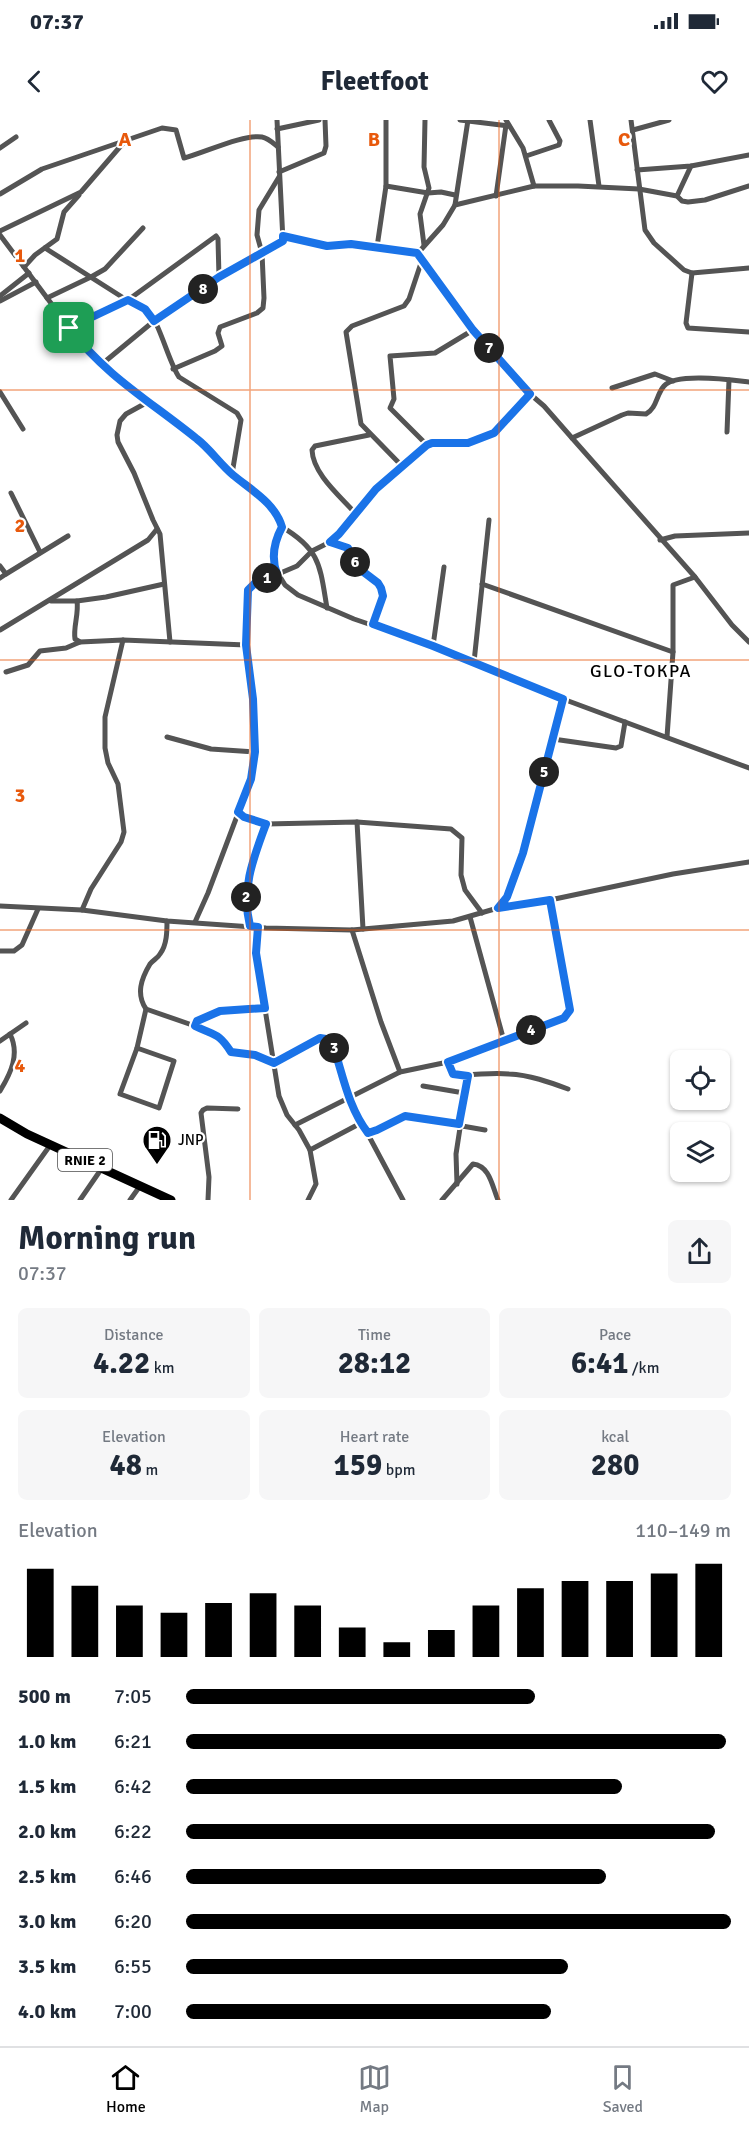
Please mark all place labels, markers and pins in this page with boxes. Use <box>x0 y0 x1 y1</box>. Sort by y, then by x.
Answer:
pin: 8 <box>188 274 218 304</box>
pin <box>43 302 94 353</box>
pin: 7 <box>474 333 504 363</box>
pin: 6 <box>340 547 370 577</box>
pin: 1 <box>252 563 282 593</box>
pin: 5 <box>529 757 559 787</box>
pin: 2 <box>231 882 261 912</box>
pin: 4 <box>516 1015 546 1045</box>
pin: 3 <box>319 1033 349 1063</box>
fuel station icon: JNP <box>141 1124 173 1166</box>
place label: JNP <box>178 1131 203 1149</box>

